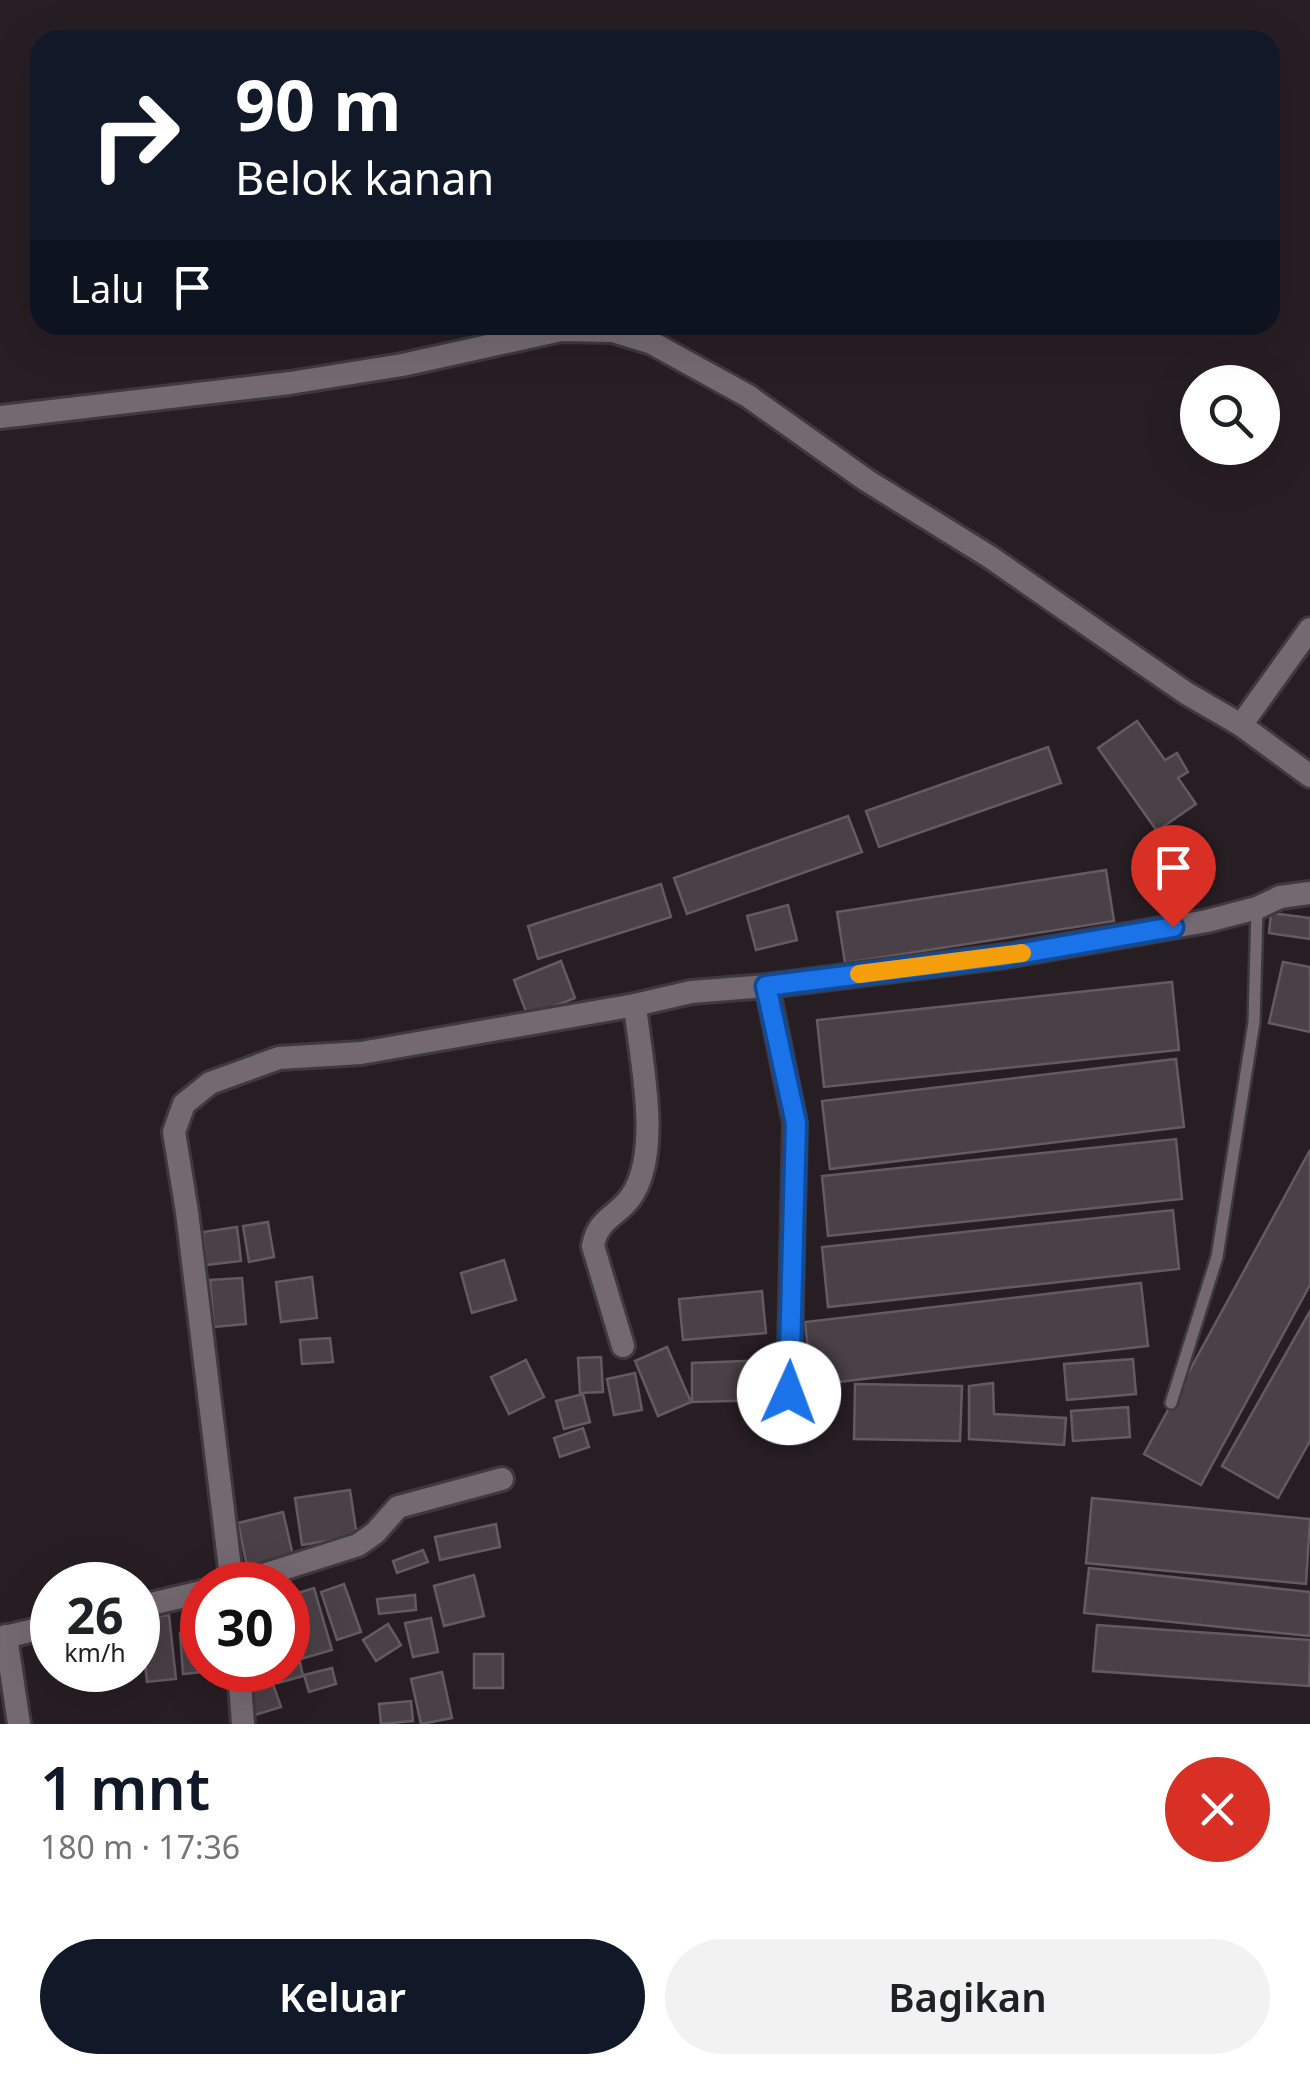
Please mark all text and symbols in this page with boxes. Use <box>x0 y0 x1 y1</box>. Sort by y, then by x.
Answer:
text: 90 m <box>235 56 402 152</box>
icon: right <box>70 70 200 200</box>
text: Belok kanan <box>235 147 494 208</box>
icon: arrive <box>165 260 220 315</box>
text: Lalu <box>70 262 145 314</box>
map controls <box>1180 365 1280 465</box>
button: search <box>1180 365 1280 465</box>
pin <box>1131 825 1216 928</box>
icon: arrive <box>1146 840 1201 895</box>
position arrow <box>737 1341 841 1445</box>
speed limit sign: 30 <box>180 1562 310 1692</box>
text: 26 <box>66 1581 124 1649</box>
text: km/h <box>64 1635 126 1669</box>
text: 1 mnt <box>40 1746 210 1828</box>
button: close <box>1165 1757 1270 1862</box>
text: 180 m · 17:36 <box>40 1825 240 1868</box>
button: Keluar <box>40 1939 645 2054</box>
button: Bagikan <box>665 1939 1270 2054</box>

